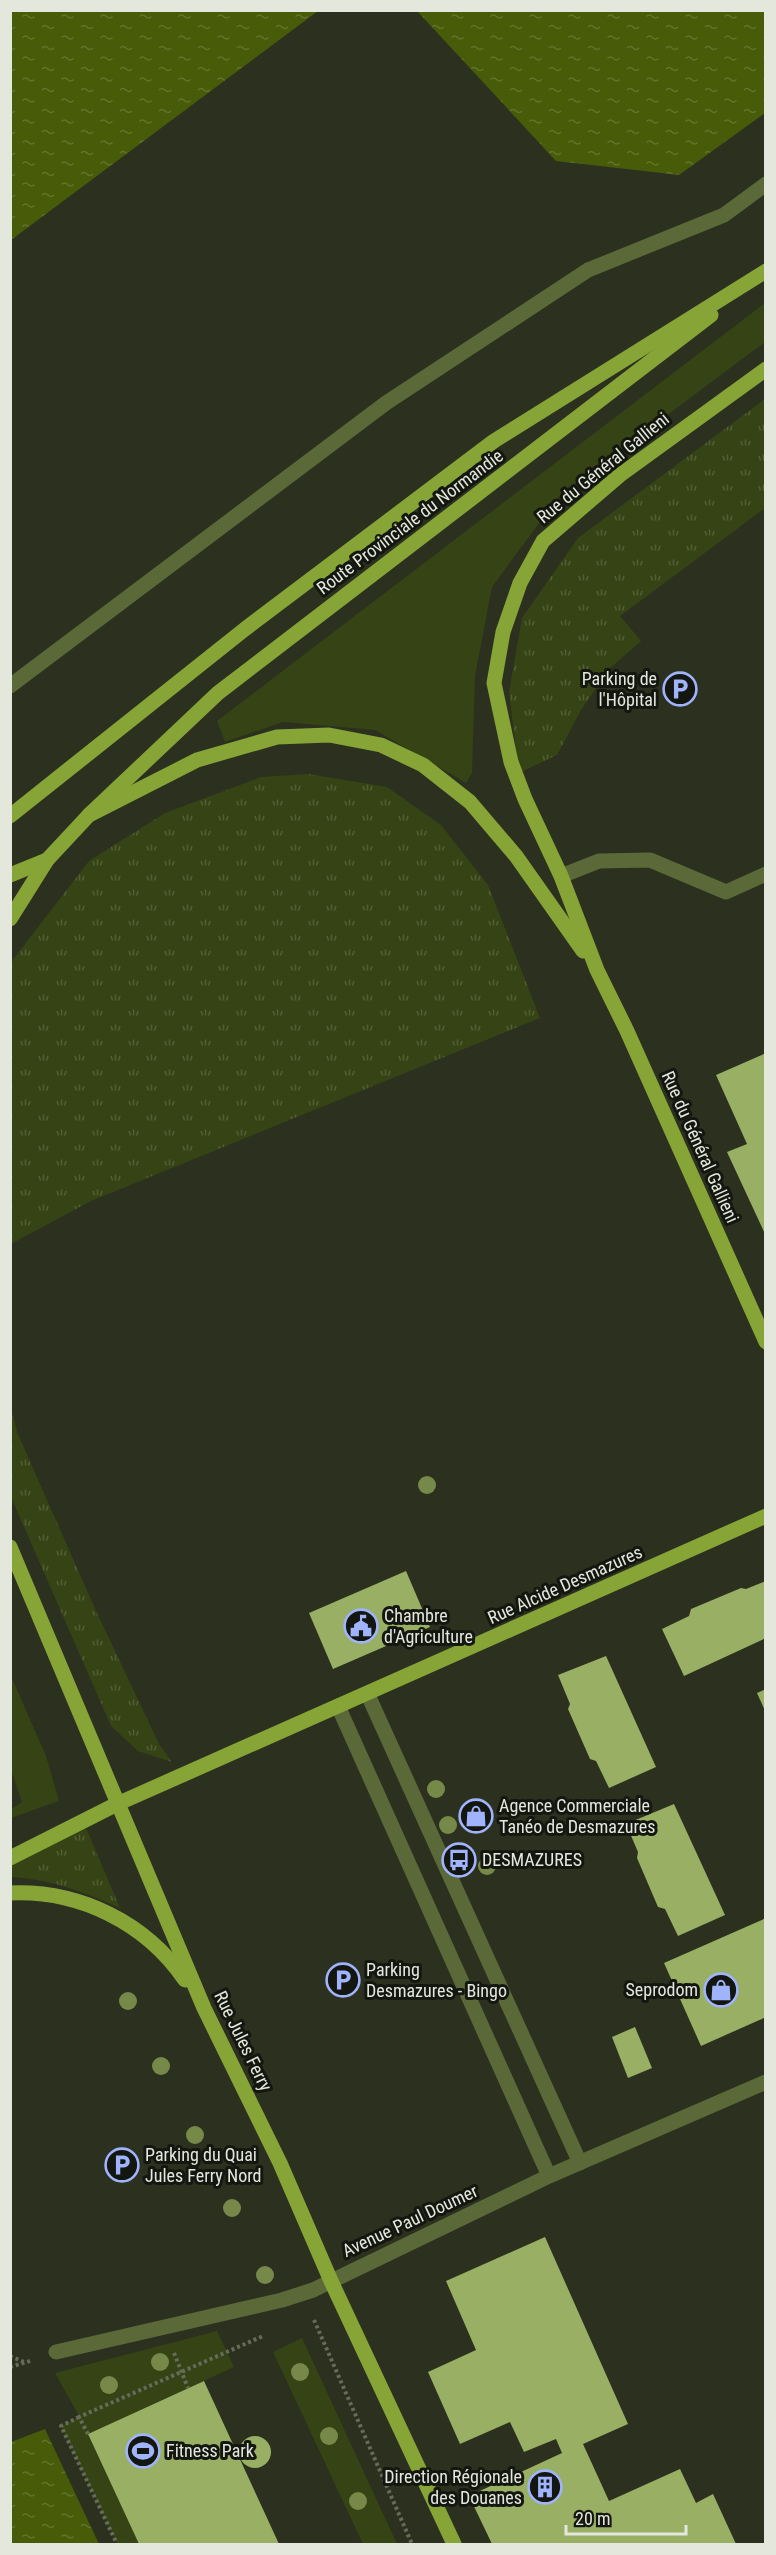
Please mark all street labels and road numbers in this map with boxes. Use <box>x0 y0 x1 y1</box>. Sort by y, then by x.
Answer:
street label: Rue du Général Gallieni <box>532 408 673 527</box>
street label: Route Provinciale du Normandie <box>313 445 507 598</box>
street label: Rue du Général Gallieni <box>658 1068 743 1226</box>
street label: Rue Alcide Desmazures <box>484 1541 645 1628</box>
street label: Rue Jules Ferry <box>210 1987 277 2095</box>
street label: Avenue Paul Doumer <box>339 2180 481 2261</box>

